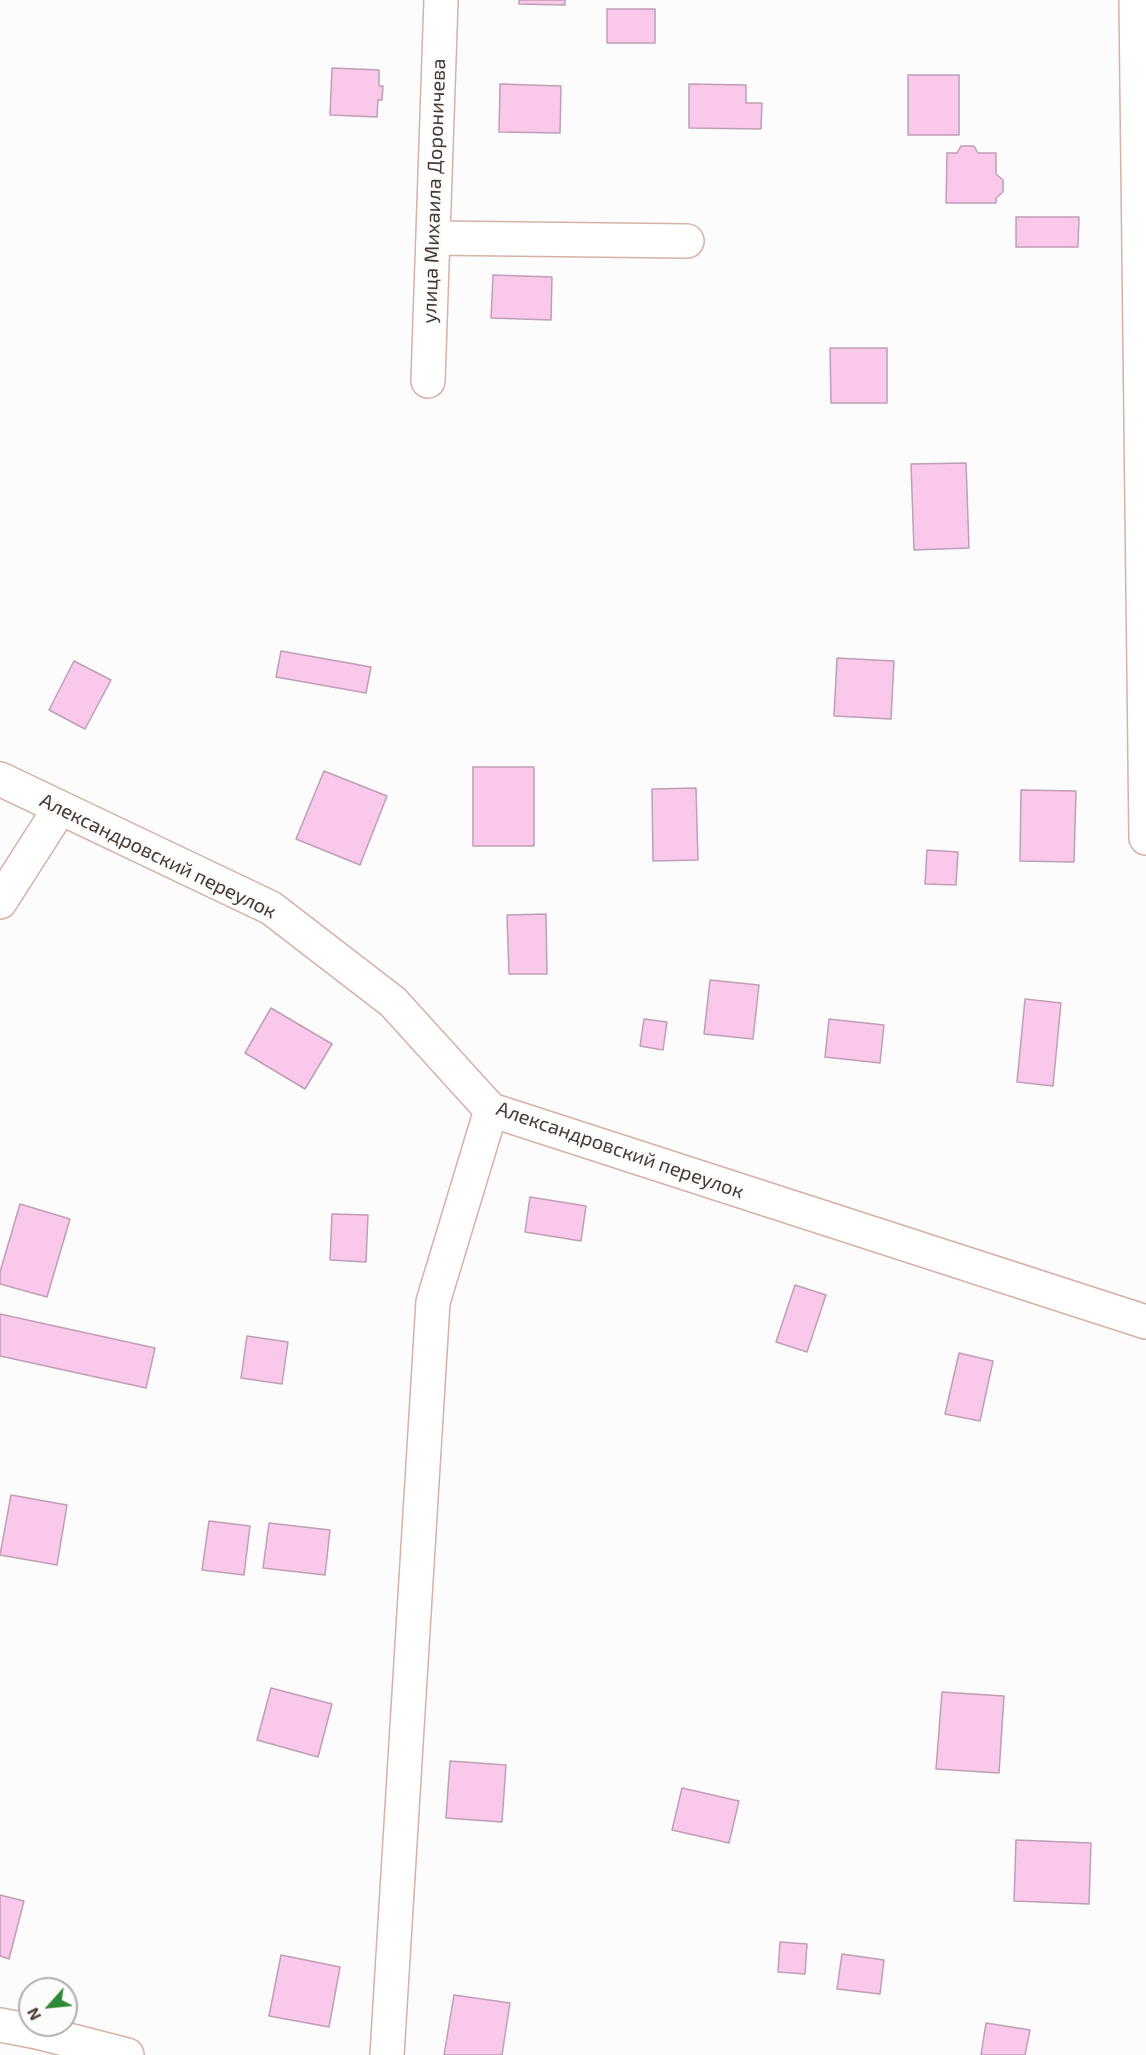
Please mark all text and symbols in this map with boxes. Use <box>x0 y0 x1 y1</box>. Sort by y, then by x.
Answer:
street label: улица Михаила Дороничева <box>417 58 451 324</box>
street label: Александровский переулок <box>36 788 280 924</box>
street label: Александровский переулок <box>493 1096 747 1204</box>
north arrow <box>18 1977 78 2037</box>
text: N <box>22 2005 44 2024</box>

